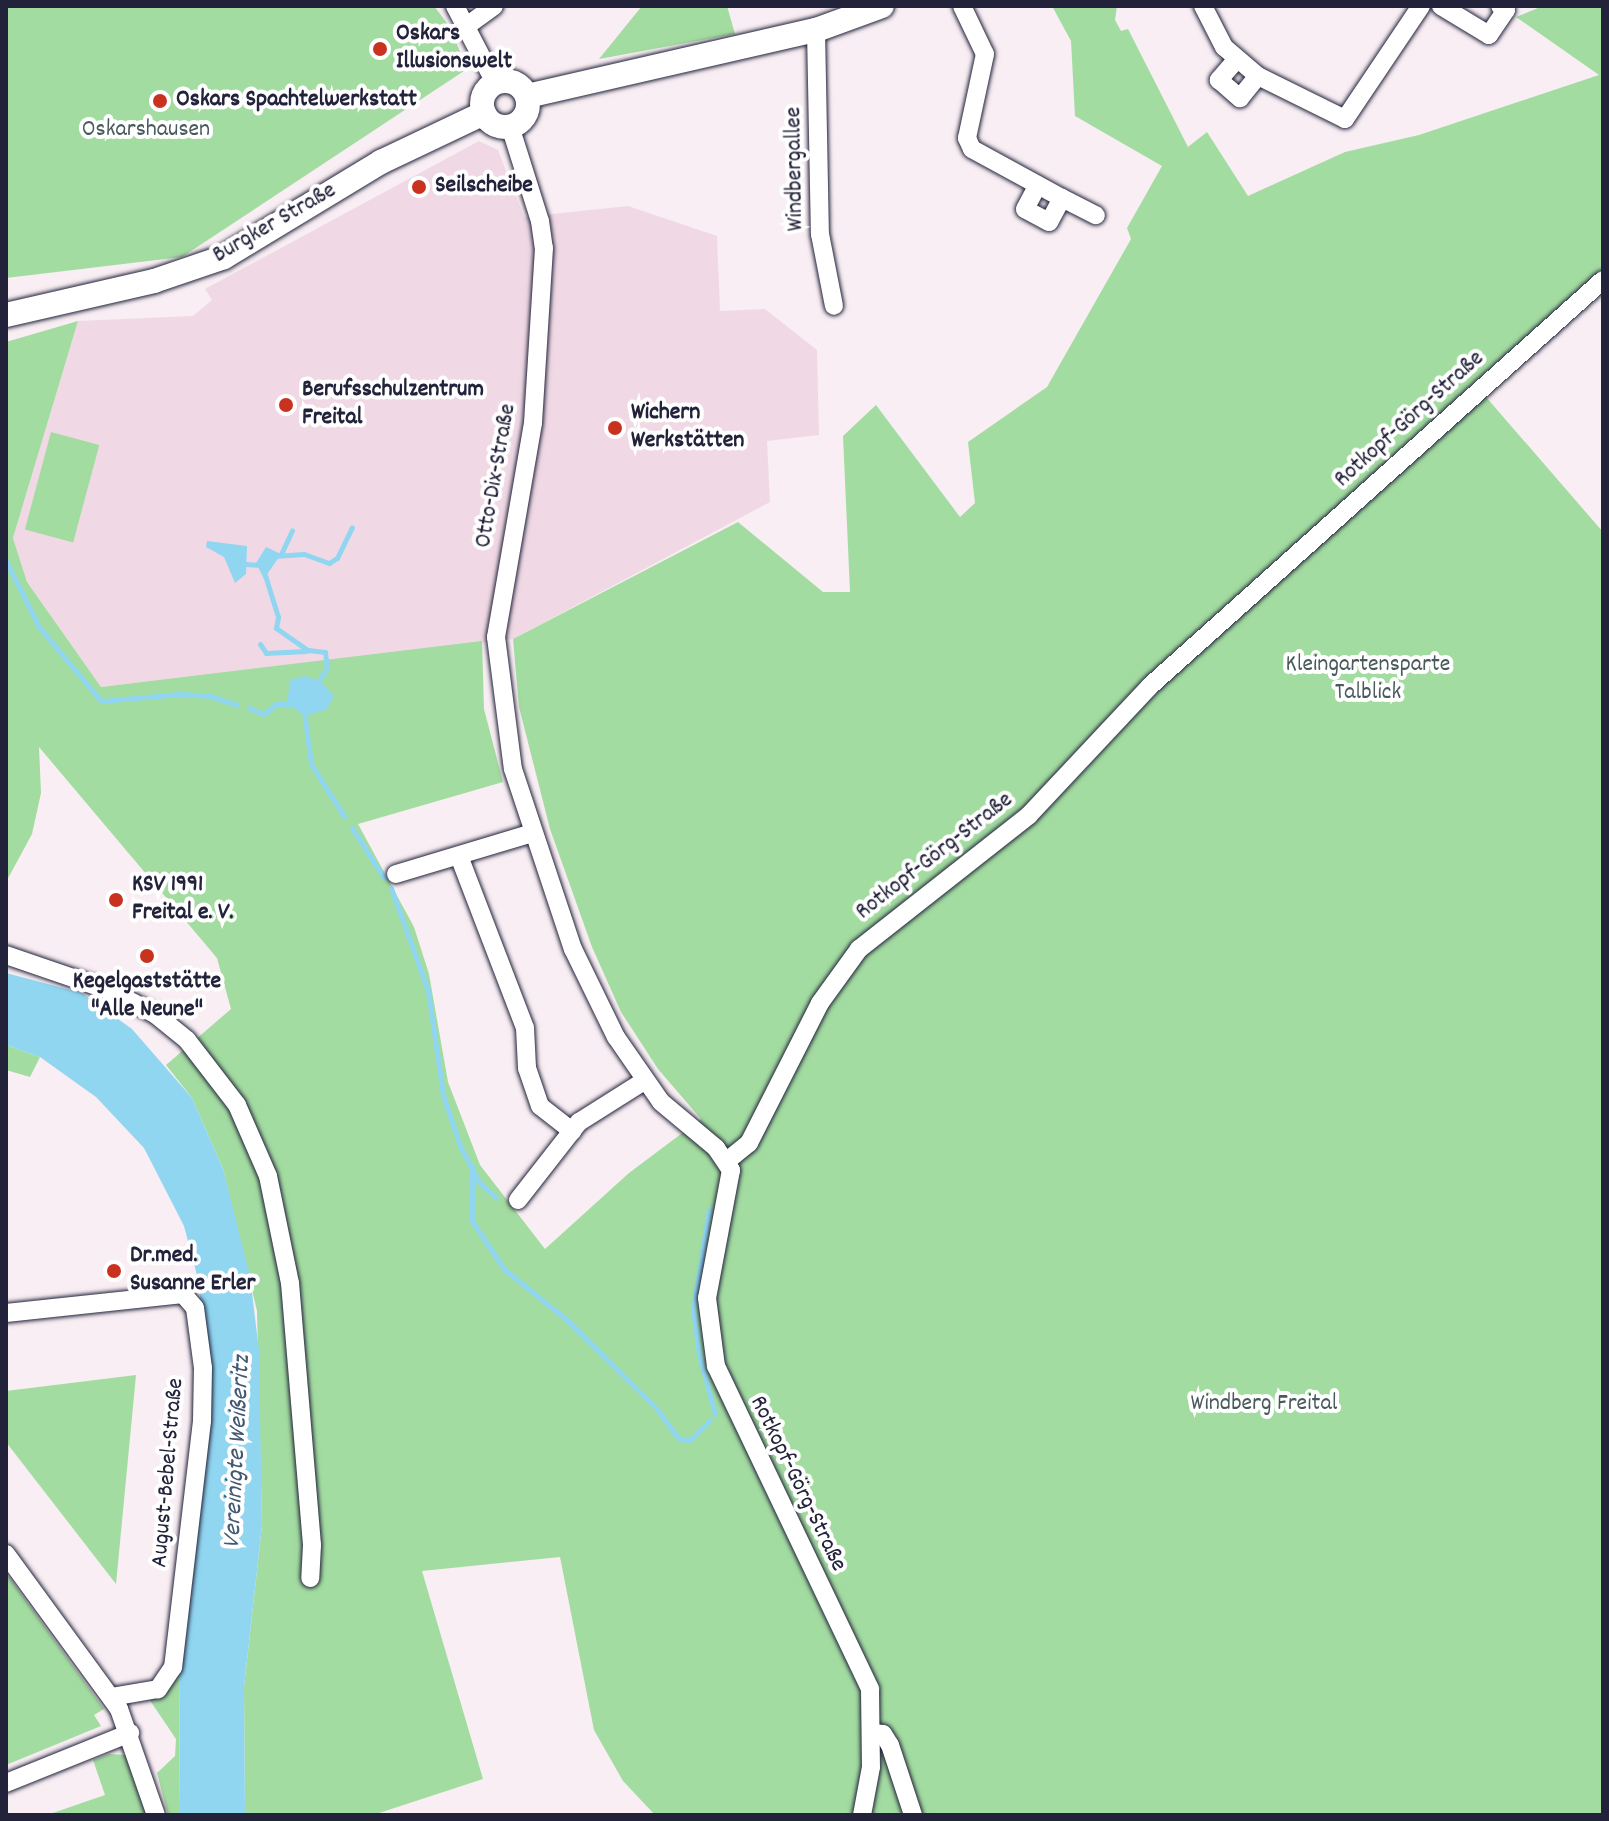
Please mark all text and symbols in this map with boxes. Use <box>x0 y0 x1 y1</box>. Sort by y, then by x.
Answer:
place label: Oskars Illusionswelt <box>396 21 512 77</box>
marker: Oskars Illusionswelt <box>371 40 389 58</box>
place label: Oskars Spachtelwerkstatt <box>176 87 417 115</box>
marker: Oskars Spachtelwerkstatt <box>151 92 169 110</box>
street label: Windbergallee <box>781 106 811 232</box>
park label: Oskarshausen <box>82 117 210 145</box>
place label: Seilscheibe <box>435 173 533 201</box>
street label: Burgker Straße <box>208 177 342 271</box>
marker: Seilscheibe <box>410 178 428 196</box>
street label: Rotkopf-Görg-Straße <box>1329 345 1491 495</box>
place label: Berufsschulzentrum Freital <box>302 377 484 433</box>
marker: Berufsschulzentrum Freital <box>277 396 295 414</box>
place label: Wichern Werkstätten <box>631 400 744 456</box>
street label: Otto-Dix-Straße <box>470 402 524 550</box>
marker: Wichern Werkstätten <box>606 419 624 437</box>
park label: Kleingartensparte Talblick <box>1286 652 1450 708</box>
street label: Rotkopf-Görg-Straße <box>851 787 1019 927</box>
place label: KSV 1991 Freital e. V. <box>132 872 233 928</box>
marker: KSV 1991 Freital e. V. <box>107 891 125 909</box>
marker: Kegelgaststätte "Alle Neune" <box>138 947 156 965</box>
place label: Kegelgaststätte "Alle Neune" <box>73 969 221 1025</box>
place label: Dr.med. Susanne Erler <box>130 1243 255 1299</box>
marker: Dr.med. Susanne Erler <box>105 1262 123 1280</box>
water label: Vereinigte Weißeritz <box>217 1354 259 1550</box>
street label: August-Bebel-Straße <box>146 1377 192 1569</box>
park label: Windberg Freital <box>1191 1391 1337 1419</box>
street label: Rotkopf-Görg-Straße <box>742 1392 852 1576</box>

